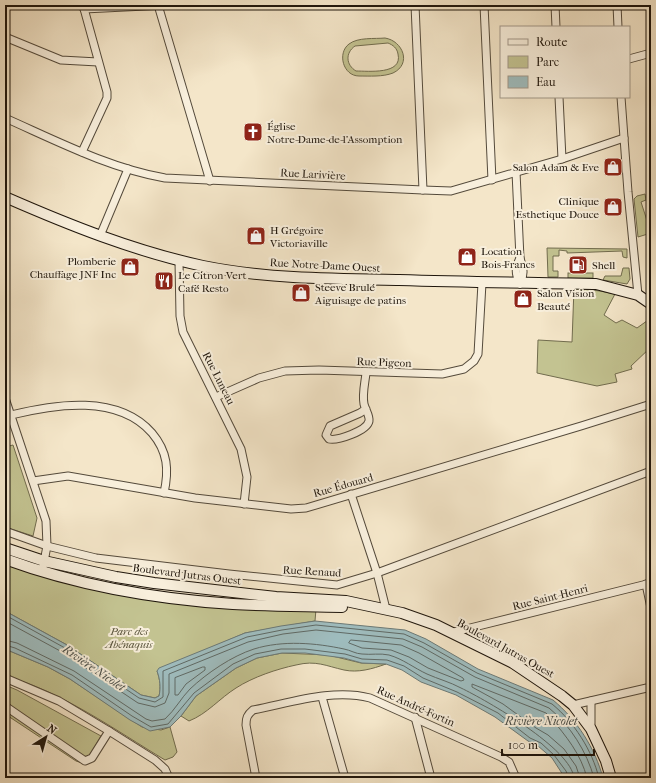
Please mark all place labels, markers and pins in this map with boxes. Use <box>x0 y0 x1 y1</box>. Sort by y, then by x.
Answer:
place label: Église Notre-Dame-de-l'Assomption <box>267 120 403 146</box>
church icon: Église Notre-Dame-de-l'Assomption <box>242 121 264 143</box>
shop icon: Salon Adam & Eve <box>602 156 624 178</box>
place label: Salon Adam & Eve <box>513 161 600 174</box>
place label: Clinique Esthetique Douce <box>516 195 600 221</box>
shop icon: Clinique Esthetique Douce <box>602 196 624 218</box>
place label: H Grégoire Victoriaville <box>269 224 328 250</box>
shop icon: H Grégoire Victoriaville <box>245 225 267 247</box>
place label: Location Bois-Francs <box>481 245 535 271</box>
shop icon: Location Bois-Francs <box>456 246 478 268</box>
fuel station icon: Shell <box>567 254 589 276</box>
place label: Plomberie Chauffage JNF Inc <box>30 255 117 281</box>
shop icon: Plomberie Chauffage JNF Inc <box>119 256 141 278</box>
place label: Shell <box>592 259 615 272</box>
place label: Le Citron Vert Café Resto <box>178 269 246 295</box>
restaurant icon: Le Citron Vert Café Resto <box>153 270 175 292</box>
place label: Steeve Brulé Aiguisage de patins <box>314 281 406 307</box>
shop icon: Steeve Brulé Aiguisage de patins <box>290 282 312 304</box>
place label: Salon Vision Beauté <box>537 287 595 313</box>
shop icon: Salon Vision Beauté <box>512 288 534 310</box>

